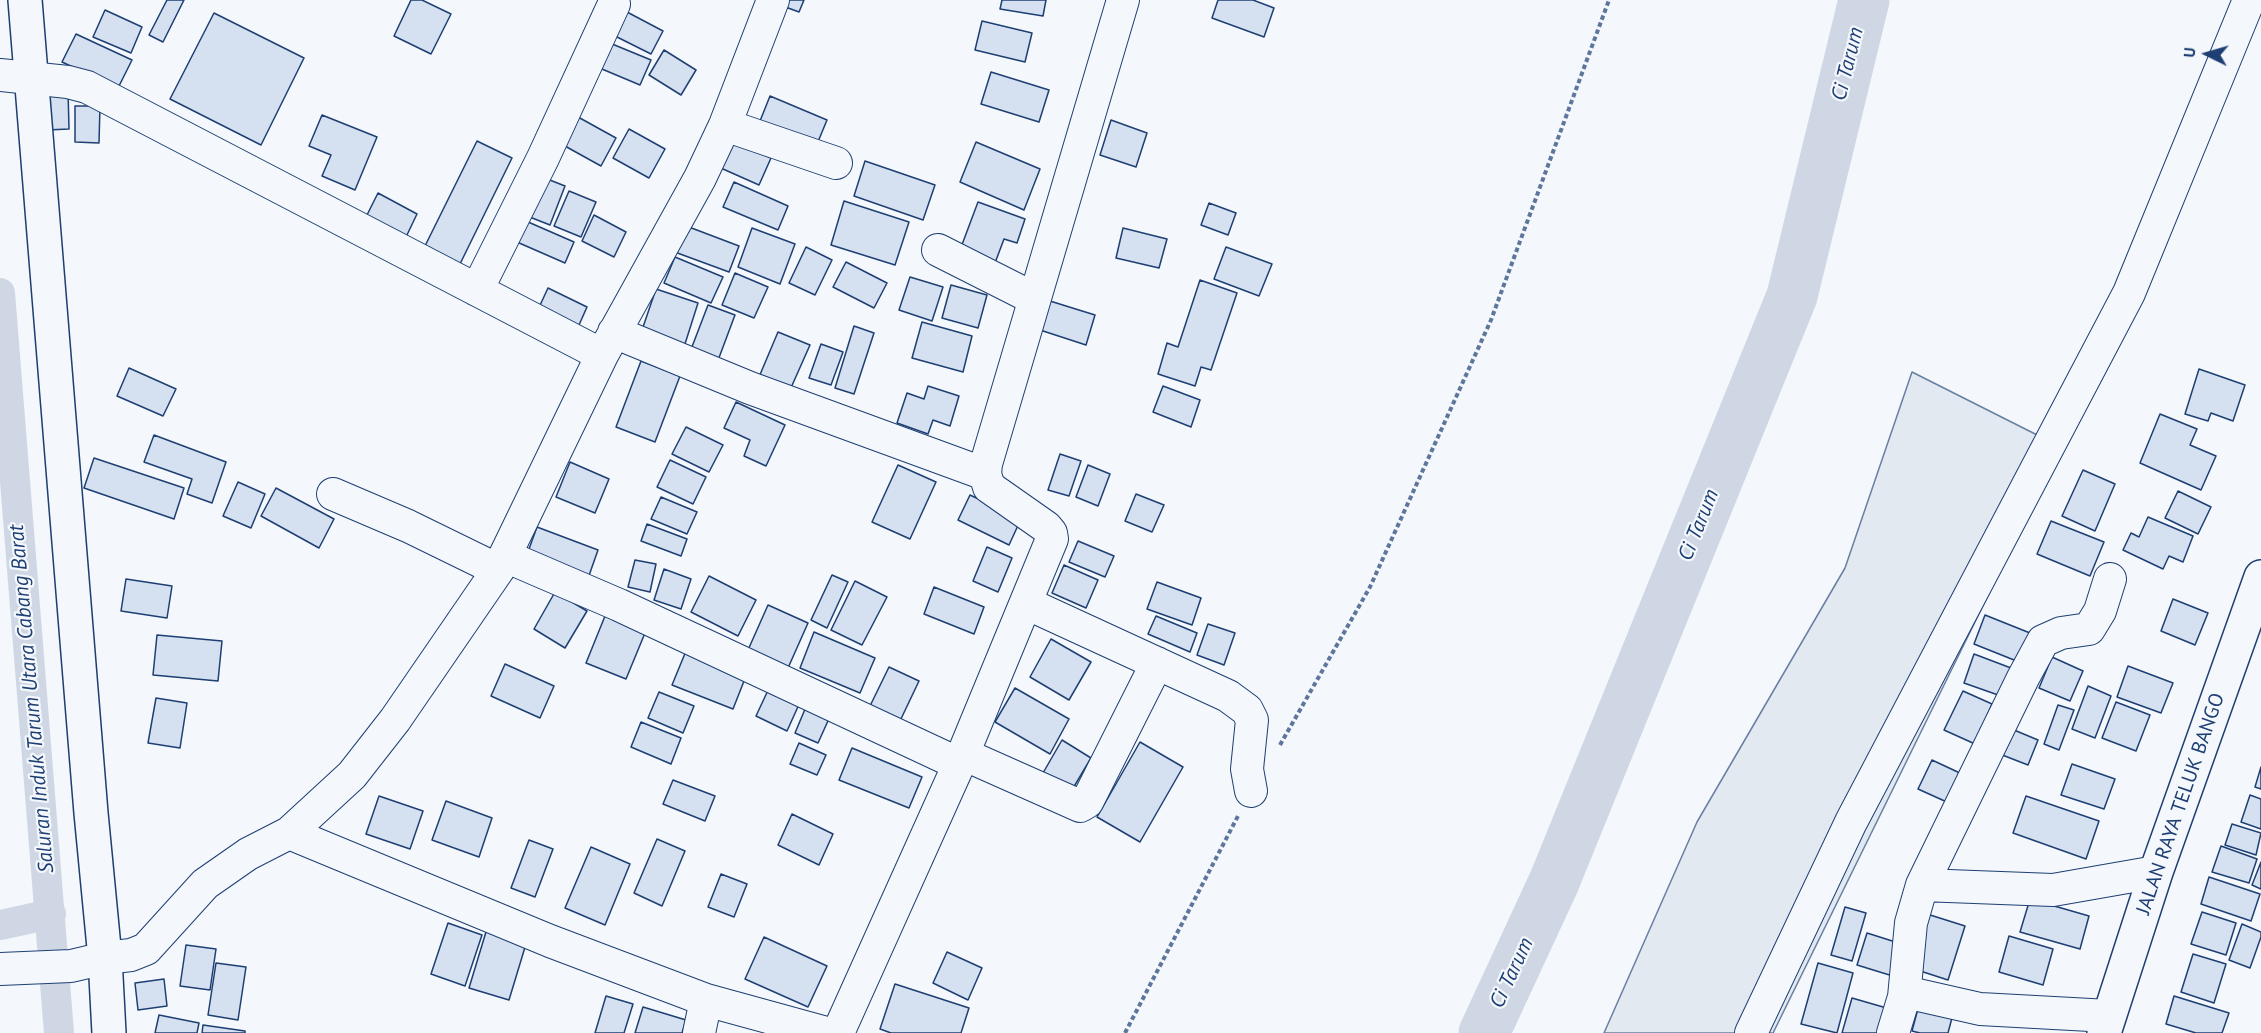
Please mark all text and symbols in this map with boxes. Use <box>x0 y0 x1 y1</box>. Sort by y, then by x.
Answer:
north arrow <box>2177 24 2237 84</box>
water label: Ci Tarum <box>1827 25 1869 103</box>
text: U <box>2179 47 2199 58</box>
water label: Ci Tarum <box>1673 486 1725 564</box>
water label: Saluran Induk Tarum Utara Cabang Barat <box>4 524 60 874</box>
street label: JALAN RAYA TELUK BANGO <box>2132 690 2230 918</box>
water label: Ci Tarum <box>1485 934 1539 1012</box>

